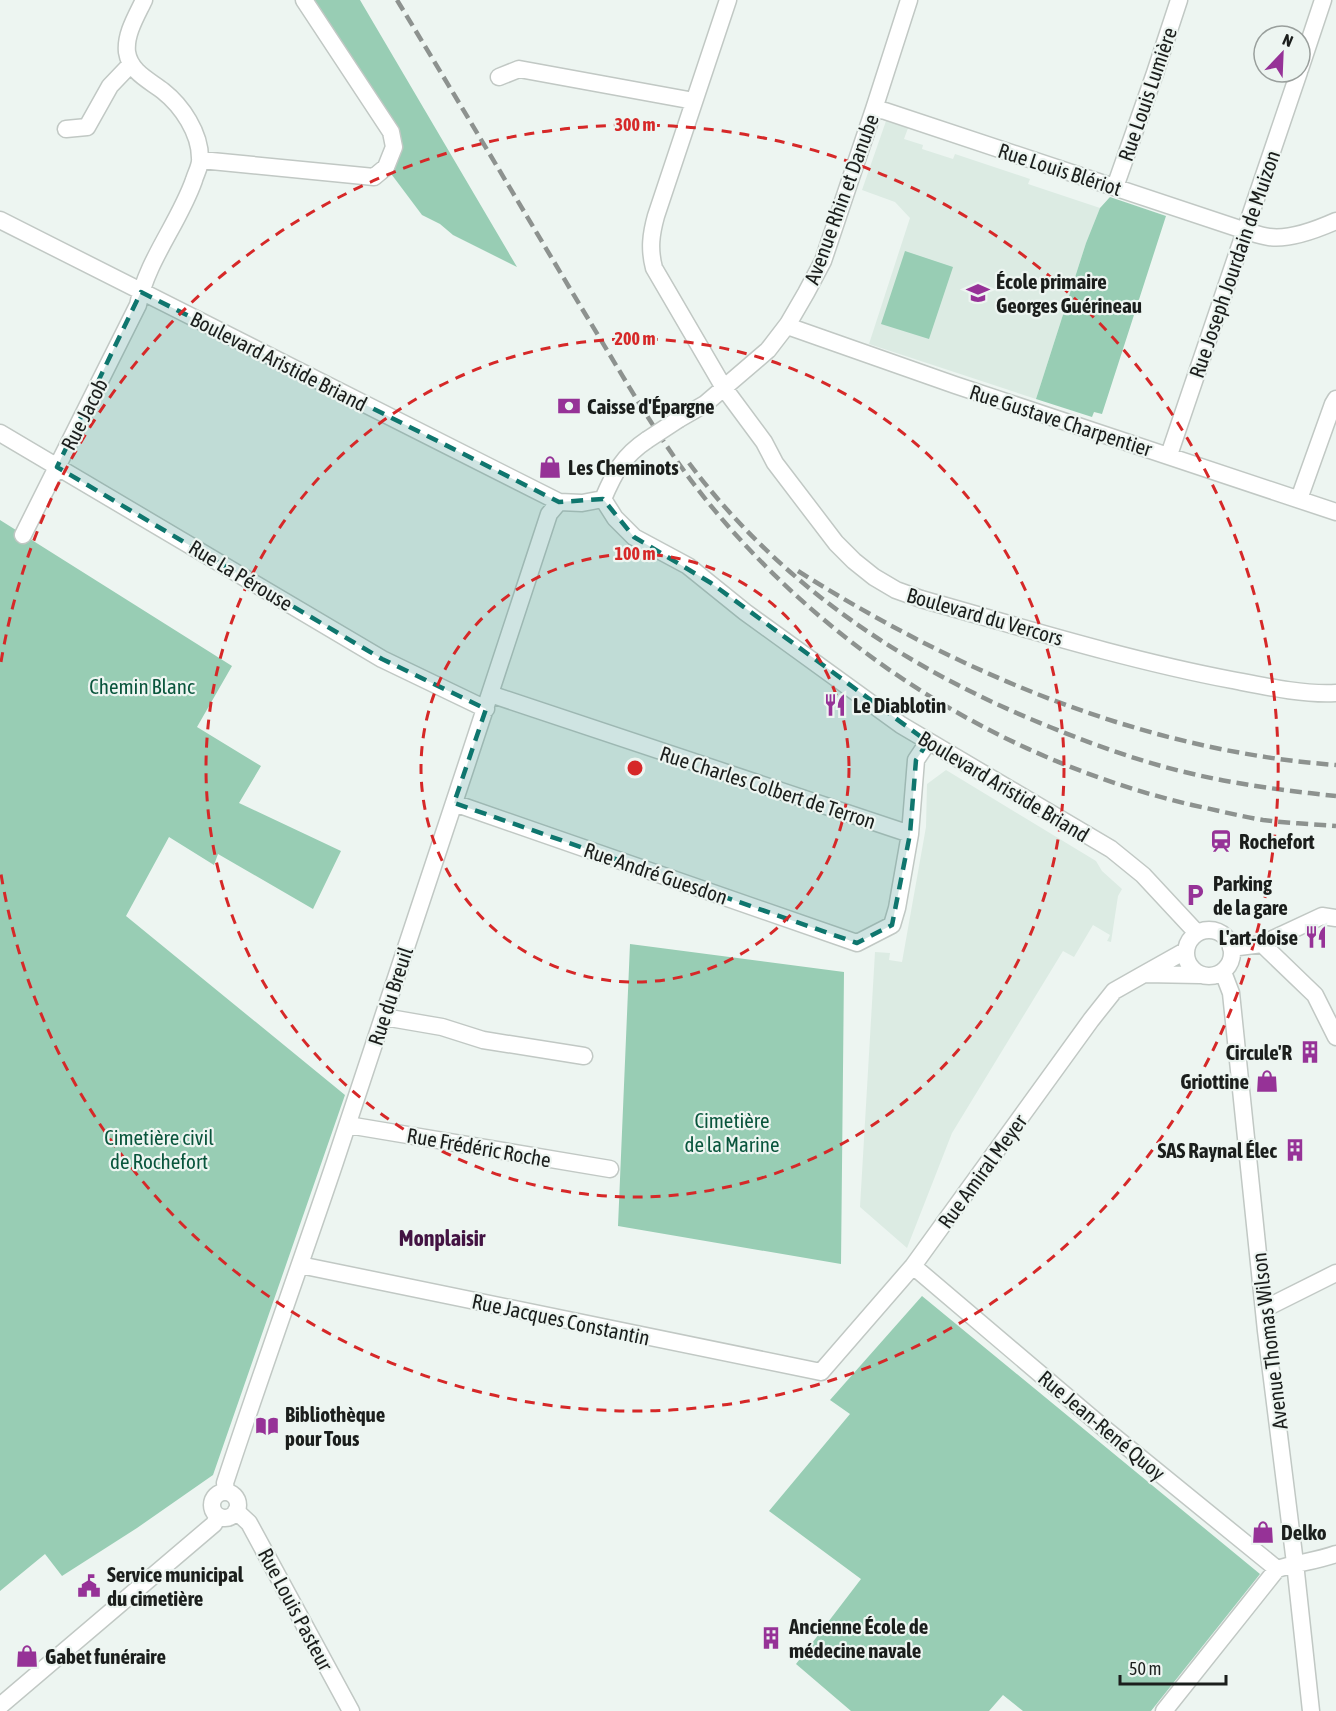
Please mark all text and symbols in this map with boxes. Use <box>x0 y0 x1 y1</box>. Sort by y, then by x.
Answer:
street label: Rue Louis Lumière <box>1113 24 1181 164</box>
north arrow <box>1252 24 1312 84</box>
text: N <box>1280 30 1296 50</box>
street label: Avenue Rhin et Danube <box>799 111 883 287</box>
text: 300 m <box>615 114 655 135</box>
street label: Rue Louis Blériot <box>995 138 1125 200</box>
street label: Rue Joseph Jourdain de Muizon <box>1184 147 1284 381</box>
place label: École primaire Georges Guérineau <box>996 269 1142 317</box>
school or university icon: École primaire Georges Guérineau <box>965 280 991 306</box>
street label: Boulevard Aristide Briand <box>187 306 371 416</box>
text: 200 m <box>615 328 655 349</box>
street label: Rue Jacob <box>56 374 112 454</box>
street label: Rue Gustave Charpentier <box>967 379 1156 461</box>
bank icon: Caisse d'Épargne <box>556 393 582 419</box>
place label: Caisse d'Épargne <box>587 394 715 418</box>
shop icon: Les Cheminots <box>537 454 563 480</box>
place label: Les Cheminots <box>568 455 679 479</box>
street label: Rue La Pérouse <box>185 535 297 615</box>
text: 100 m <box>615 543 655 564</box>
street label: Boulevard du Vercors <box>904 582 1066 650</box>
park label: Chemin Blanc <box>89 674 195 698</box>
restaurant icon: Le Diablotin <box>822 692 848 718</box>
place label: Le Diablotin <box>853 693 946 717</box>
street label: Boulevard Aristide Briand <box>914 726 1094 846</box>
street label: Rue Charles Colbert de Terron <box>657 741 879 833</box>
centre of rings <box>625 758 645 778</box>
station icon: Rochefort <box>1208 828 1234 854</box>
place label: Rochefort <box>1239 829 1315 853</box>
street label: Rue André Guesdon <box>581 837 731 909</box>
place label: Parking de la gare <box>1213 871 1288 919</box>
parking icon: Parking de la gare <box>1182 882 1208 908</box>
restaurant icon: L'art-doise <box>1303 924 1329 950</box>
place label: L'art-doise <box>1219 925 1298 949</box>
street label: Rue du Breuil <box>363 943 417 1048</box>
building icon: Circule'R <box>1297 1039 1323 1065</box>
place label: Circule'R <box>1225 1040 1292 1064</box>
shop icon: Griottine <box>1254 1068 1280 1094</box>
place label: Griottine <box>1180 1069 1249 1093</box>
park label: Cimetière de la Marine <box>684 1108 780 1156</box>
street label: Rue Amiral Meyer <box>933 1109 1032 1233</box>
street label: Rue Frédéric Roche <box>405 1123 553 1171</box>
park label: Cimetière civil de Rochefort <box>104 1125 214 1173</box>
building icon: SAS Raynal Élec <box>1282 1137 1308 1163</box>
place label: SAS Raynal Élec <box>1157 1138 1277 1162</box>
district label: Monplaisir <box>399 1225 486 1251</box>
street label: Avenue Thomas Wilson <box>1246 1251 1292 1431</box>
street label: Rue Jacques Constantin <box>470 1288 652 1350</box>
street label: Rue Jean-René Quoy <box>1034 1365 1170 1485</box>
place label: Bibliothèque pour Tous <box>285 1402 385 1450</box>
library icon: Bibliothèque pour Tous <box>254 1413 280 1439</box>
shop icon: Delko <box>1250 1519 1276 1545</box>
place label: Delko <box>1281 1520 1327 1544</box>
street label: Rue Louis Pasteur <box>254 1544 339 1675</box>
place label: Service municipal du cimetière <box>107 1562 244 1610</box>
public building icon: Service municipal du cimetière <box>76 1573 102 1599</box>
place label: Ancienne École de médecine navale <box>788 1614 928 1662</box>
building icon: Ancienne École de médecine navale <box>758 1625 784 1651</box>
shop icon: Gabet funéraire <box>14 1643 40 1669</box>
place label: Gabet funéraire <box>45 1644 166 1668</box>
scale bar <box>1120 1648 1226 1686</box>
text: 50 m <box>1129 1658 1161 1679</box>

